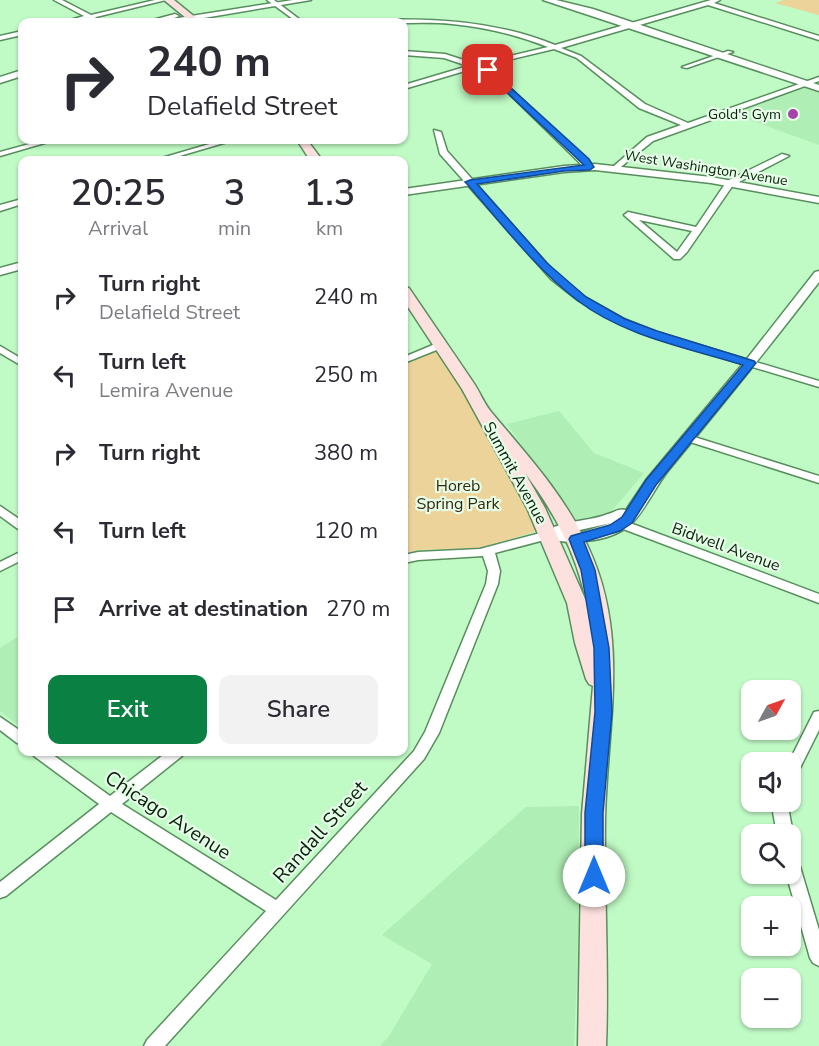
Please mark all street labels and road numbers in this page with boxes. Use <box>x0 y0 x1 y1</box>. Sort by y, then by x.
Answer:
street label: West Washington Avenue <box>623 146 789 190</box>
street label: Summit Avenue <box>478 418 552 528</box>
street label: Bidwell Avenue <box>669 517 783 577</box>
street label: Chicago Avenue <box>100 764 236 866</box>
street label: Randall Street <box>267 774 374 889</box>

